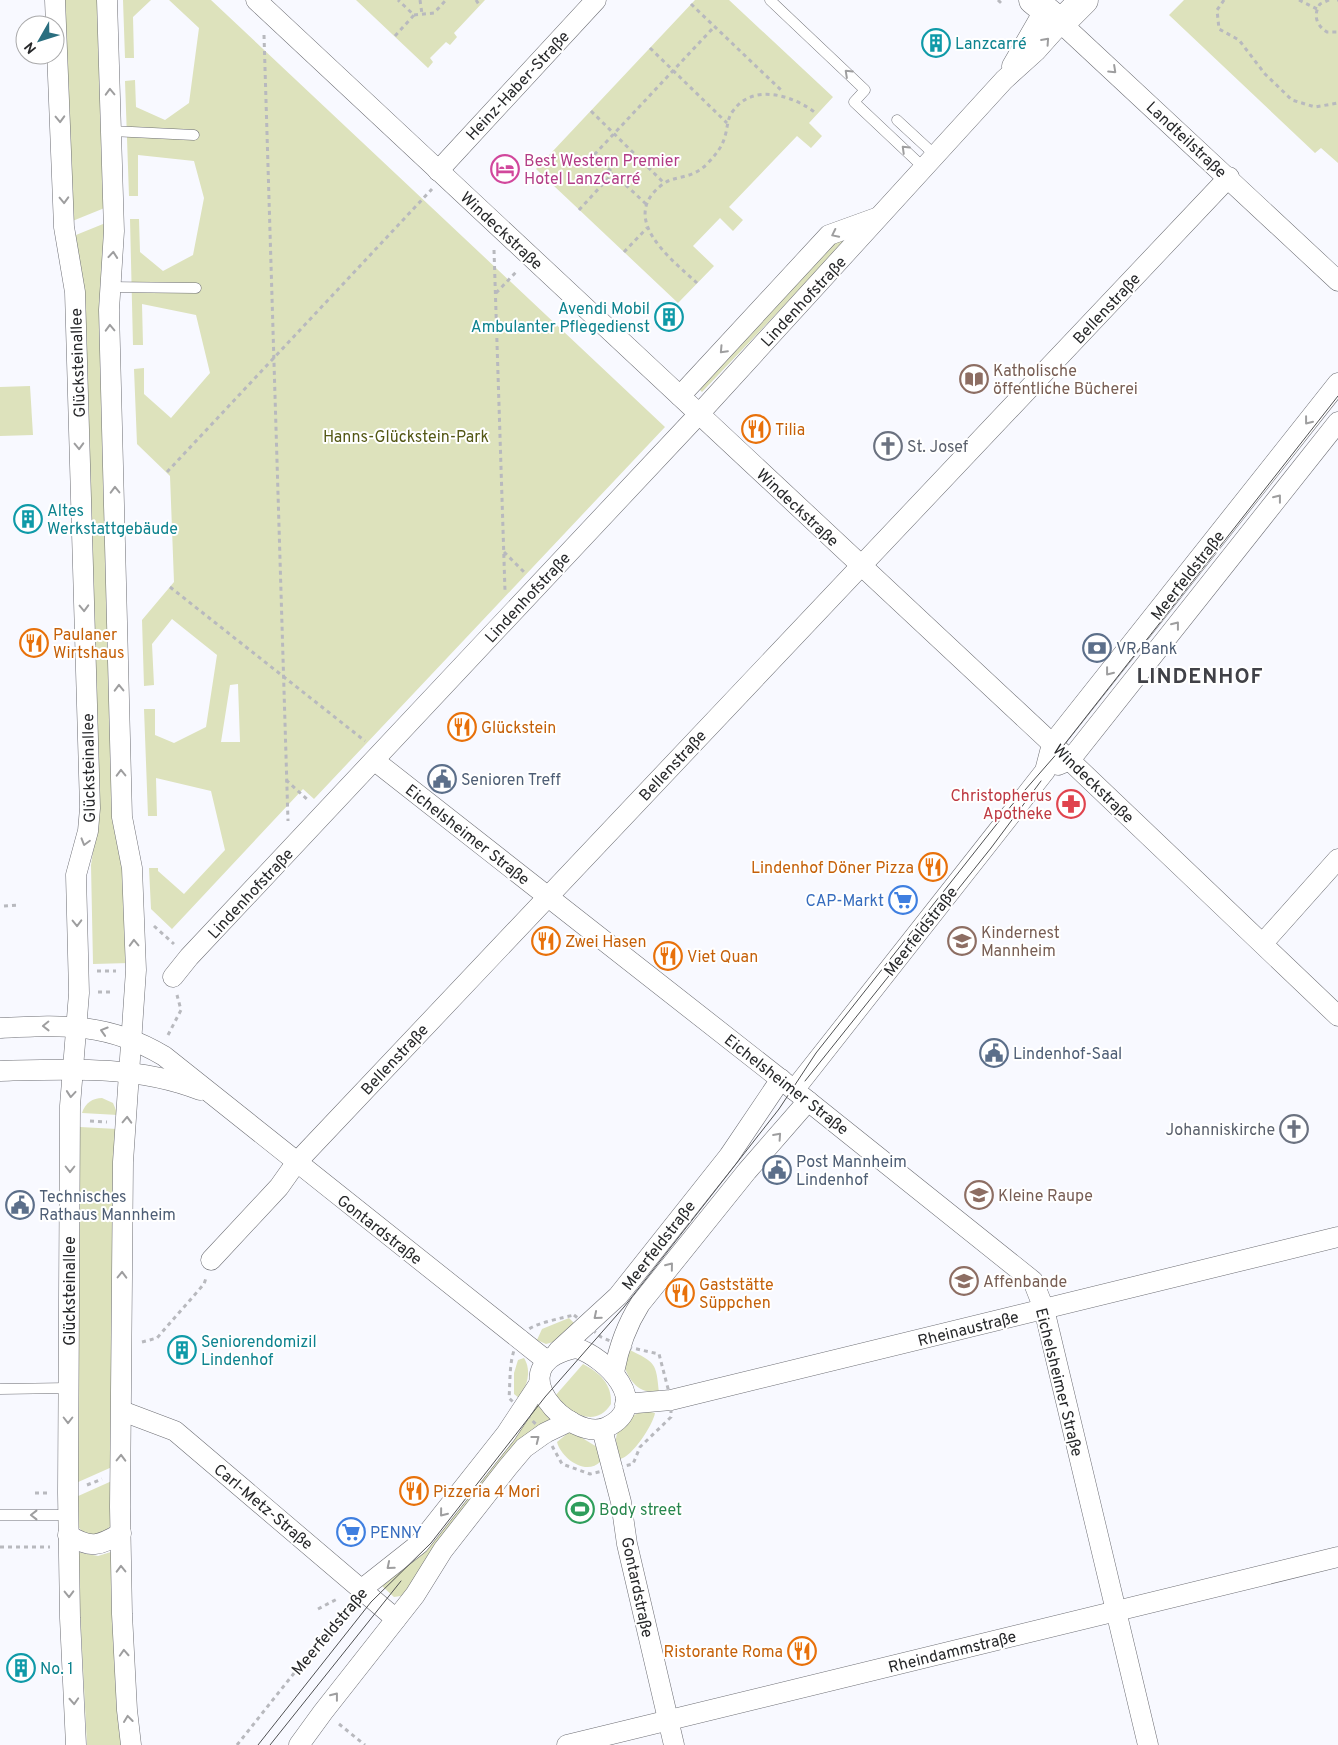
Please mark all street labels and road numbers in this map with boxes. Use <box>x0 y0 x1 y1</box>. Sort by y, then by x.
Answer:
street label: Heinz-Haber-Straße <box>462 27 574 145</box>
street label: Landteilstraße <box>1141 98 1230 183</box>
street label: Windeckstraße <box>455 188 546 275</box>
street label: Lindenhofstraße <box>757 253 852 352</box>
street label: Bellenstraße <box>1069 270 1145 349</box>
street label: Glücksteinallee <box>67 308 91 418</box>
street label: Windeckstraße <box>751 465 842 552</box>
street label: Meerfeldstraße <box>1147 527 1230 625</box>
street label: Lindenhofstraße <box>481 549 576 648</box>
street label: Glücksteinallee <box>79 713 101 823</box>
street label: Bellenstraße <box>635 727 711 806</box>
street label: Windeckstraße <box>1048 741 1137 828</box>
street label: Eichelsheimer Straße <box>401 781 533 890</box>
street label: Lindenhofstraße <box>204 845 299 944</box>
street label: Meerfeldstraße <box>880 883 963 981</box>
street label: Bellenstraße <box>357 1021 433 1100</box>
street label: Eichelsheimer Straße <box>720 1031 852 1140</box>
street label: Gontardstraße <box>332 1191 425 1270</box>
street label: Meerfeldstraße <box>618 1197 701 1295</box>
street label: Glücksteinallee <box>61 1236 81 1346</box>
street label: Eichelsheimer Straße <box>1030 1306 1086 1459</box>
street label: Rheinaustraße <box>916 1308 1021 1352</box>
street label: Carl-Metz-Straße <box>209 1460 316 1555</box>
street label: Gontardstraße <box>616 1535 656 1640</box>
street label: Meerfeldstraße <box>288 1584 373 1680</box>
street label: Rheindammstraße <box>886 1627 1019 1679</box>

